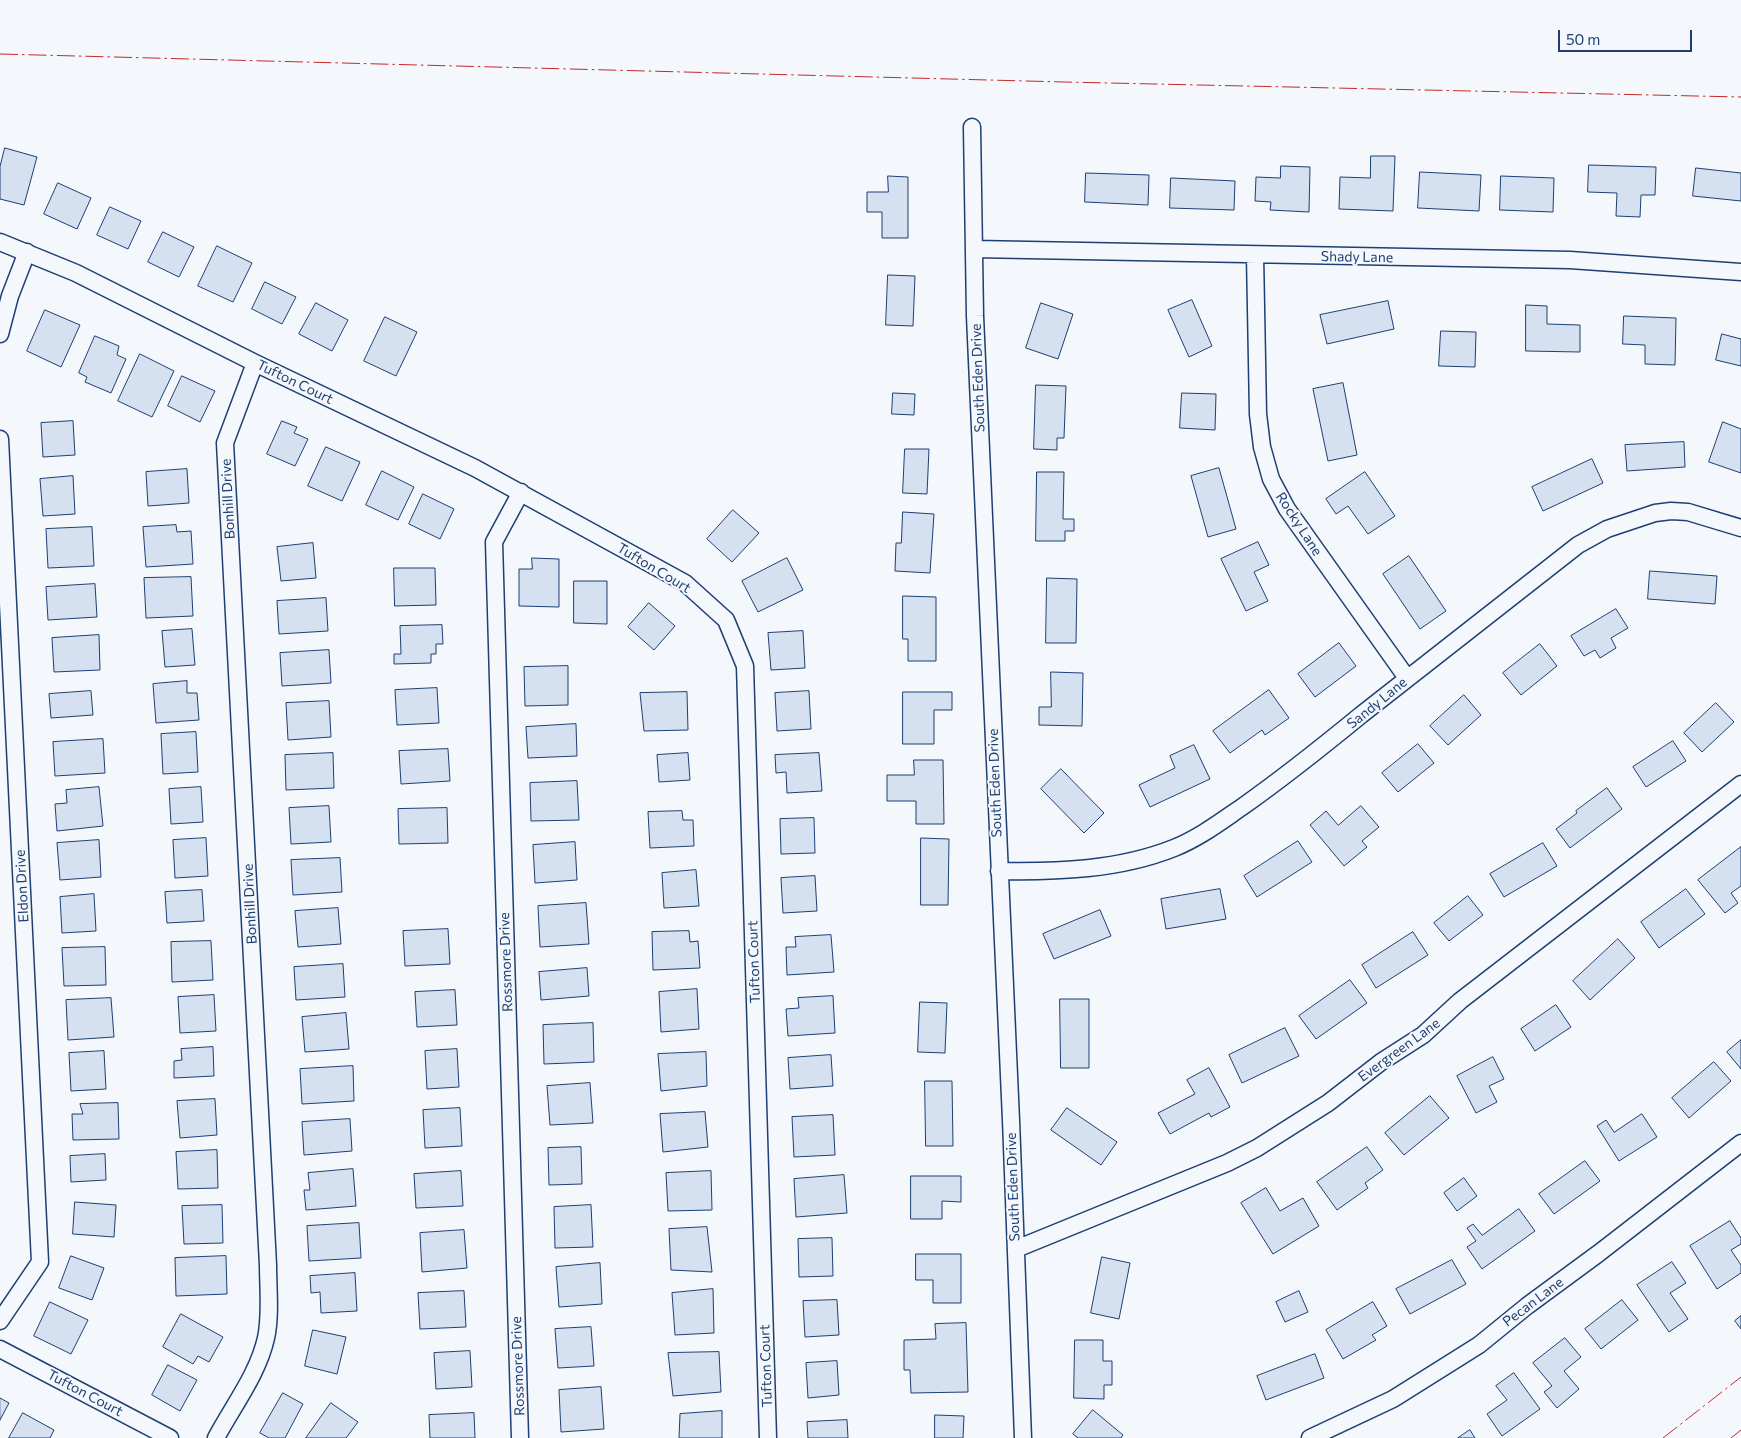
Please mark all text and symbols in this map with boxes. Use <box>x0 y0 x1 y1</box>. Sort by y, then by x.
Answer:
scale bar <box>1561 20 1695 52</box>
text: 50 m <box>1566 30 1600 48</box>
street label: Shady Lane <box>1321 248 1393 266</box>
street label: South Eden Drive <box>968 323 988 433</box>
street label: Tufton Court <box>254 356 336 408</box>
street label: Bonhill Drive <box>218 458 238 540</box>
street label: Rocky Lane <box>1272 489 1326 559</box>
street label: Tufton Court <box>614 539 694 597</box>
street label: Sandy Lane <box>1344 674 1410 732</box>
street label: South Eden Drive <box>985 728 1005 838</box>
street label: Eldon Drive <box>12 849 32 923</box>
street label: Bonhill Drive <box>240 863 260 945</box>
street label: Rossmore Drive <box>496 912 516 1012</box>
street label: Tufton Court <box>744 920 764 1004</box>
street label: Evergreen Lane <box>1355 1015 1443 1085</box>
street label: South Eden Drive <box>1003 1132 1023 1242</box>
street label: Pecan Lane <box>1499 1274 1567 1330</box>
street label: Rossmore Drive <box>508 1316 528 1416</box>
street label: Tufton Court <box>756 1324 776 1408</box>
street label: Tufton Court <box>44 1366 126 1420</box>

